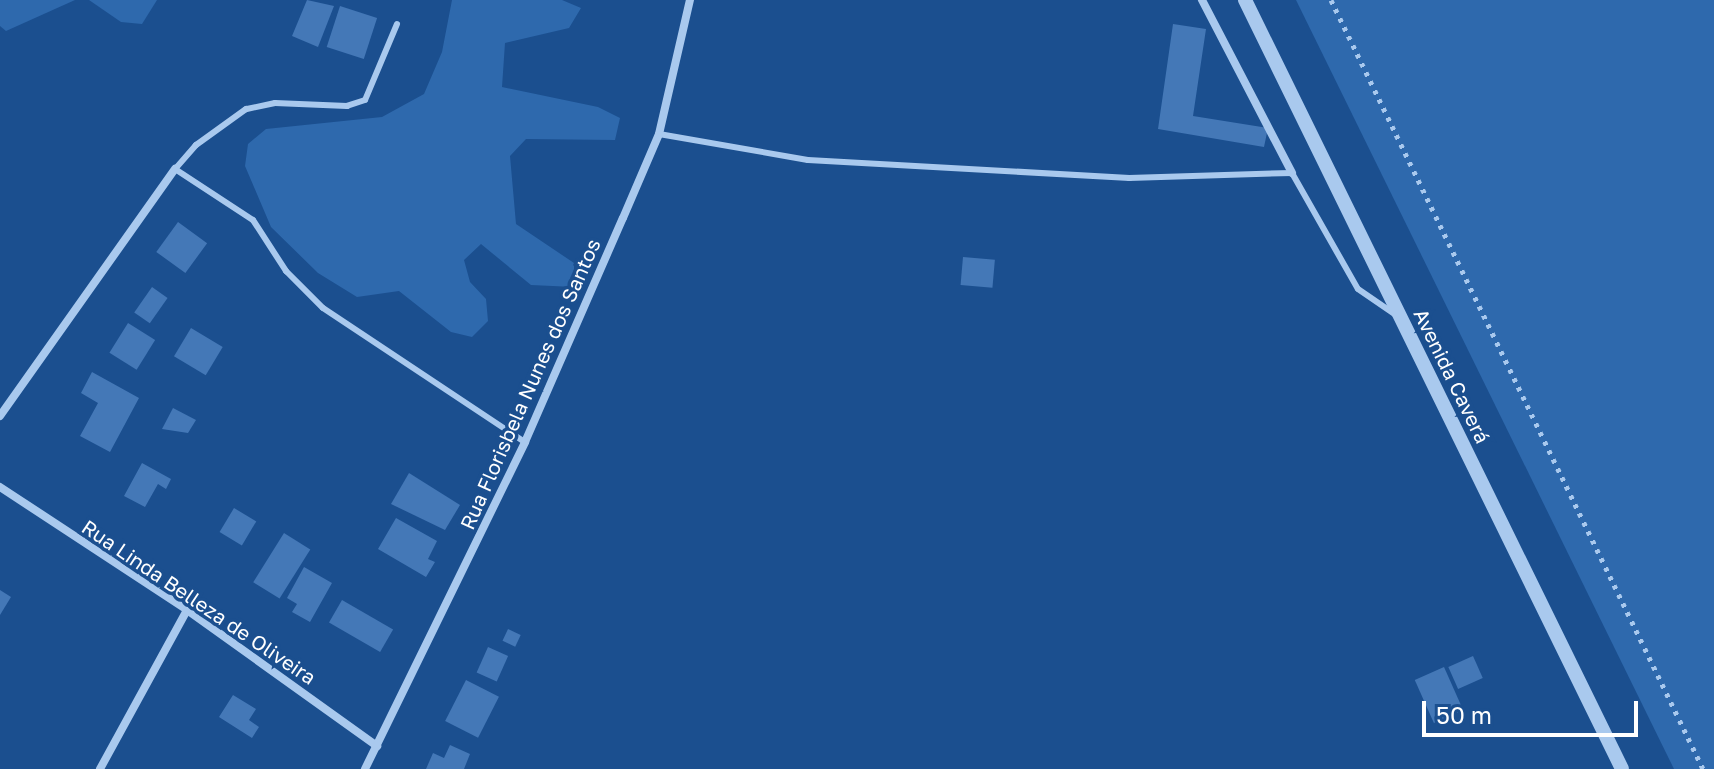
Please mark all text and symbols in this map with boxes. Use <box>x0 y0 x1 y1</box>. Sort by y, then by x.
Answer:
street label: Rua Florisbela Nunes dos Santos <box>455 235 605 533</box>
street label: Avenida Caverá <box>1409 305 1495 447</box>
street label: Rua Linda Belleza de Oliveira <box>77 515 321 689</box>
scale bar <box>1426 685 1642 735</box>
text: 50 m <box>1436 700 1492 729</box>

